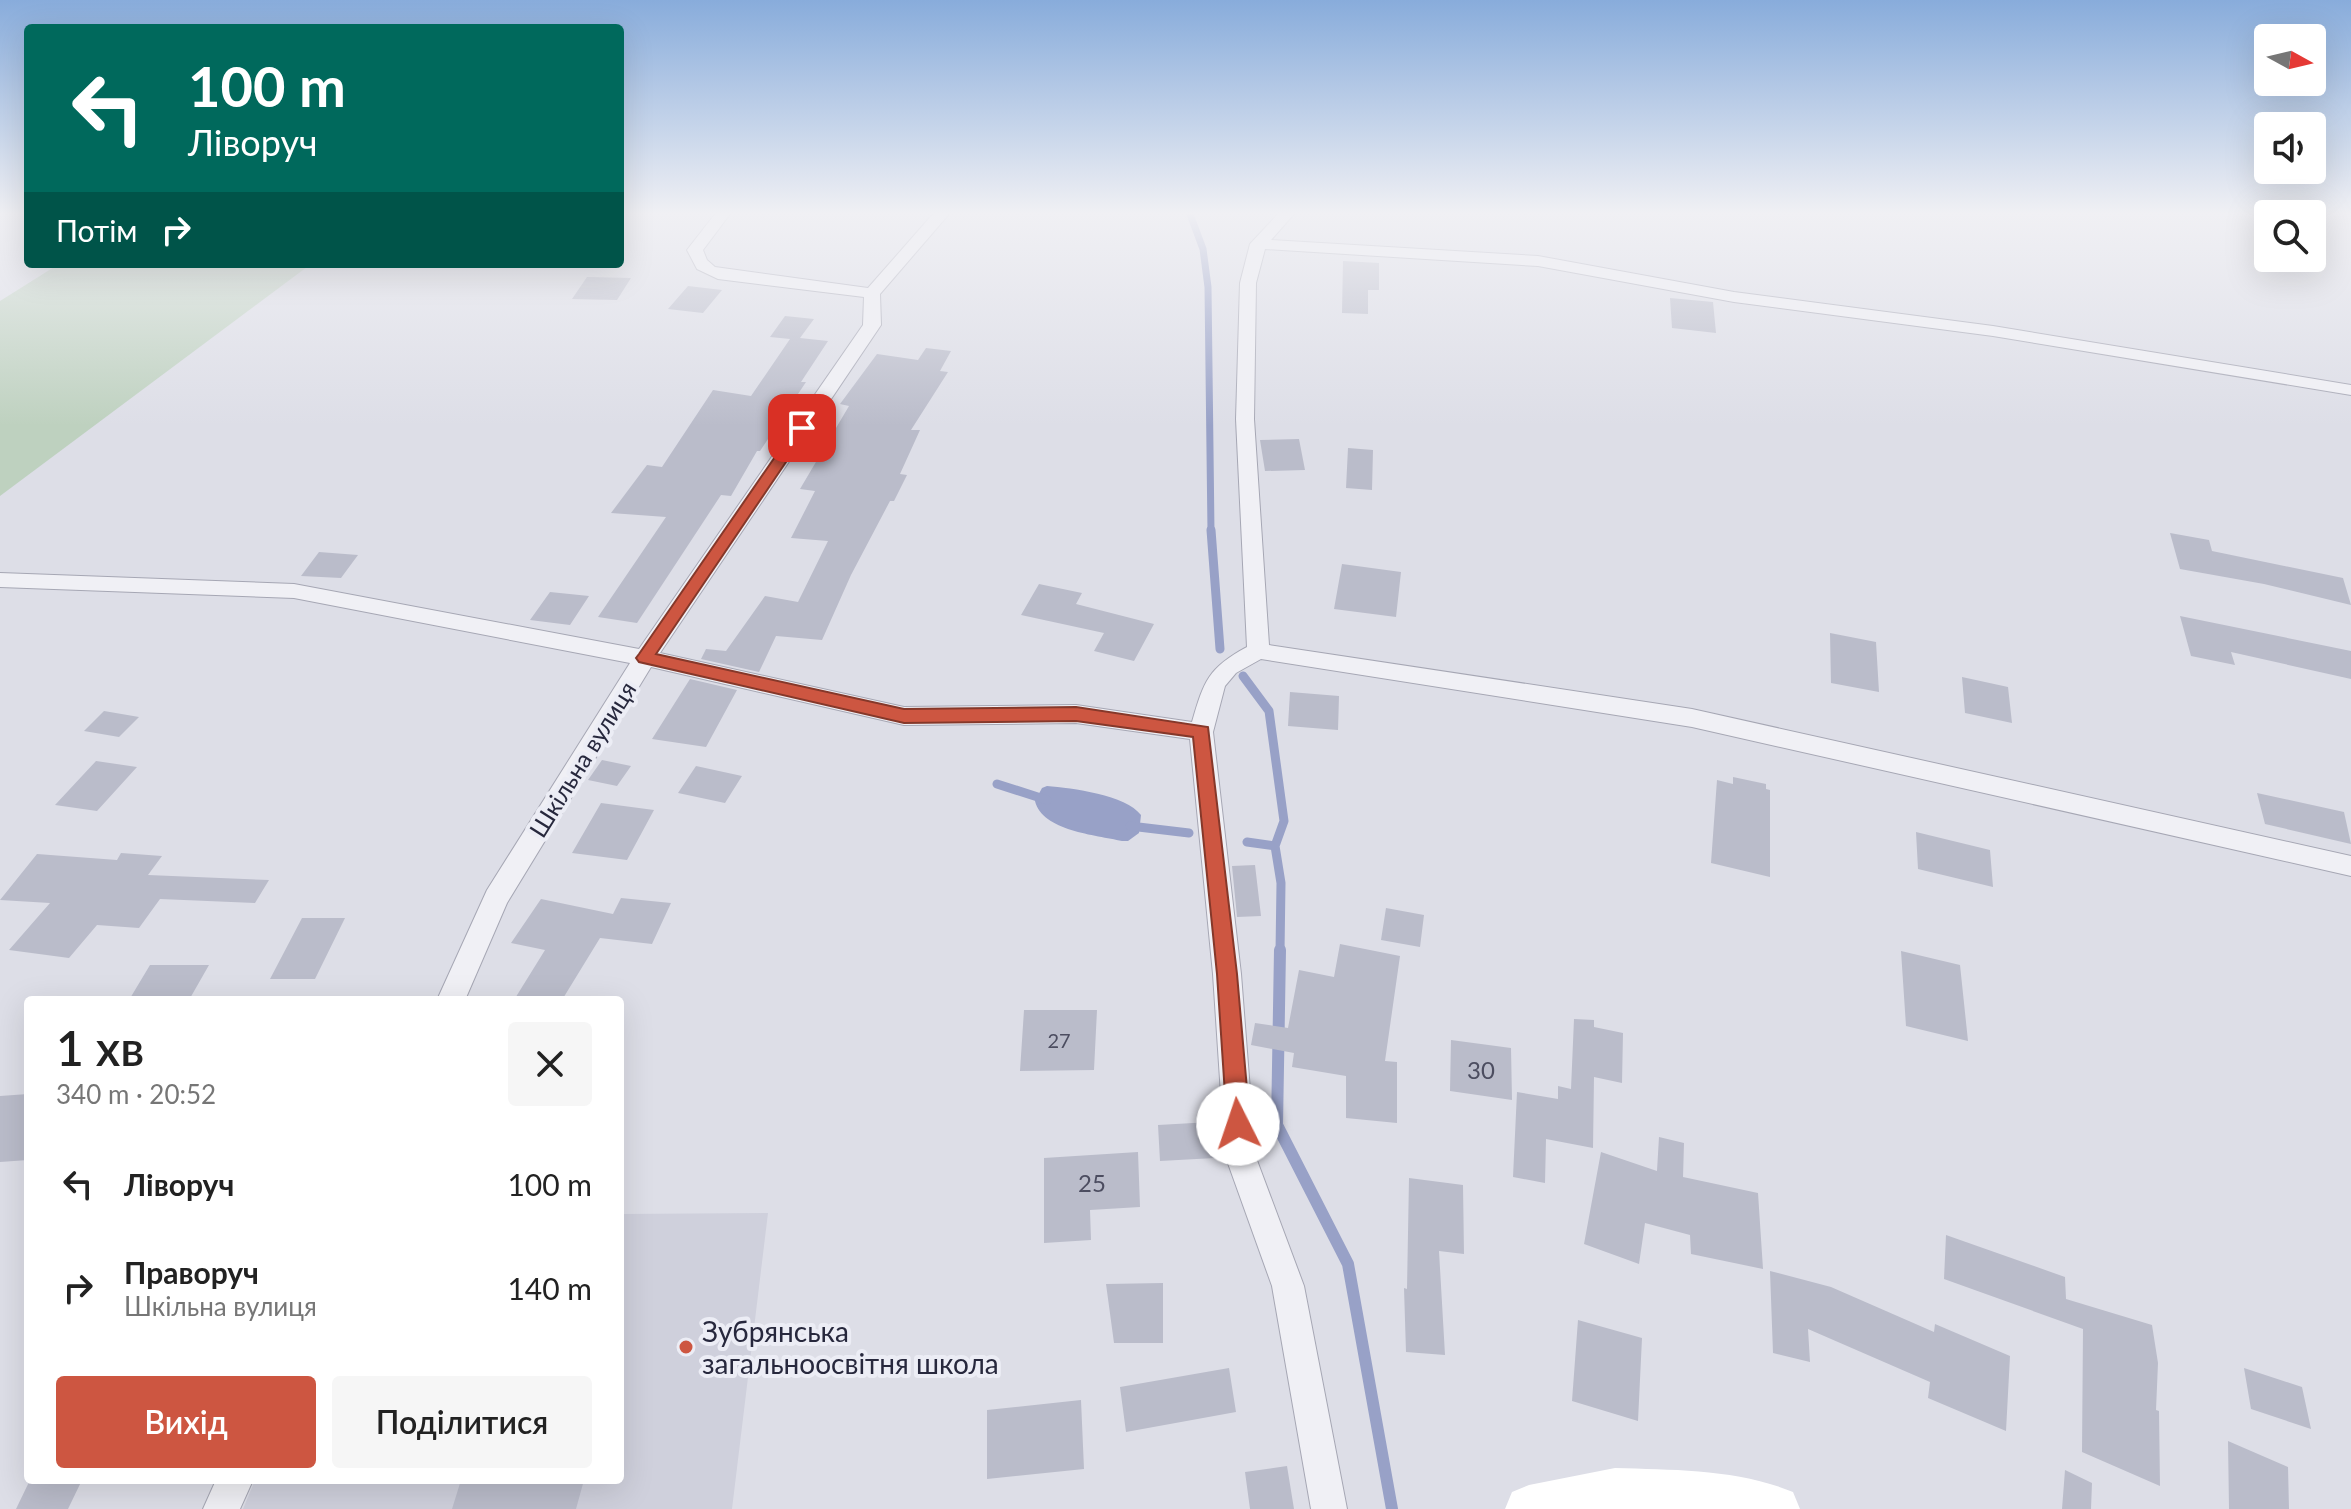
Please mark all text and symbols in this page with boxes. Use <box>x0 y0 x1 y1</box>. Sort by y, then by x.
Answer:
north arrow <box>2254 24 2326 96</box>
map controls <box>2254 24 2326 272</box>
text: 100 m <box>188 52 346 119</box>
icon: left <box>56 56 160 160</box>
button: sound <box>2254 112 2326 184</box>
text: Ліворуч <box>188 120 318 164</box>
button: search <box>2254 200 2326 272</box>
icon: right <box>154 208 198 252</box>
text: Потім <box>56 212 138 248</box>
pin <box>768 394 836 462</box>
icon: arrive <box>780 406 824 450</box>
street label: Шкільна вулиця <box>523 676 641 842</box>
text: 1 хв <box>56 1019 144 1076</box>
button: close <box>508 1022 592 1106</box>
house number: 27 <box>1047 1028 1071 1052</box>
house number: 30 <box>1467 1055 1495 1084</box>
text: 340 m · 20:52 <box>56 1078 216 1110</box>
position arrow <box>1196 1082 1280 1166</box>
icon: left <box>56 1162 100 1206</box>
text: Ліворуч <box>124 1166 234 1202</box>
text: 100 m <box>507 1166 592 1202</box>
house number: 25 <box>1078 1168 1106 1197</box>
text: Праворуч <box>124 1254 259 1290</box>
icon: right <box>56 1266 100 1310</box>
text: 140 m <box>507 1270 592 1306</box>
text: Шкільна вулиця <box>124 1290 317 1322</box>
place label: Зубрянська загальноосвітня школа <box>702 1314 999 1380</box>
marker: Зубрянська загальноосвітня школа <box>677 1338 695 1356</box>
button: Вихід <box>56 1376 316 1468</box>
button: Поділитися <box>332 1376 592 1468</box>

